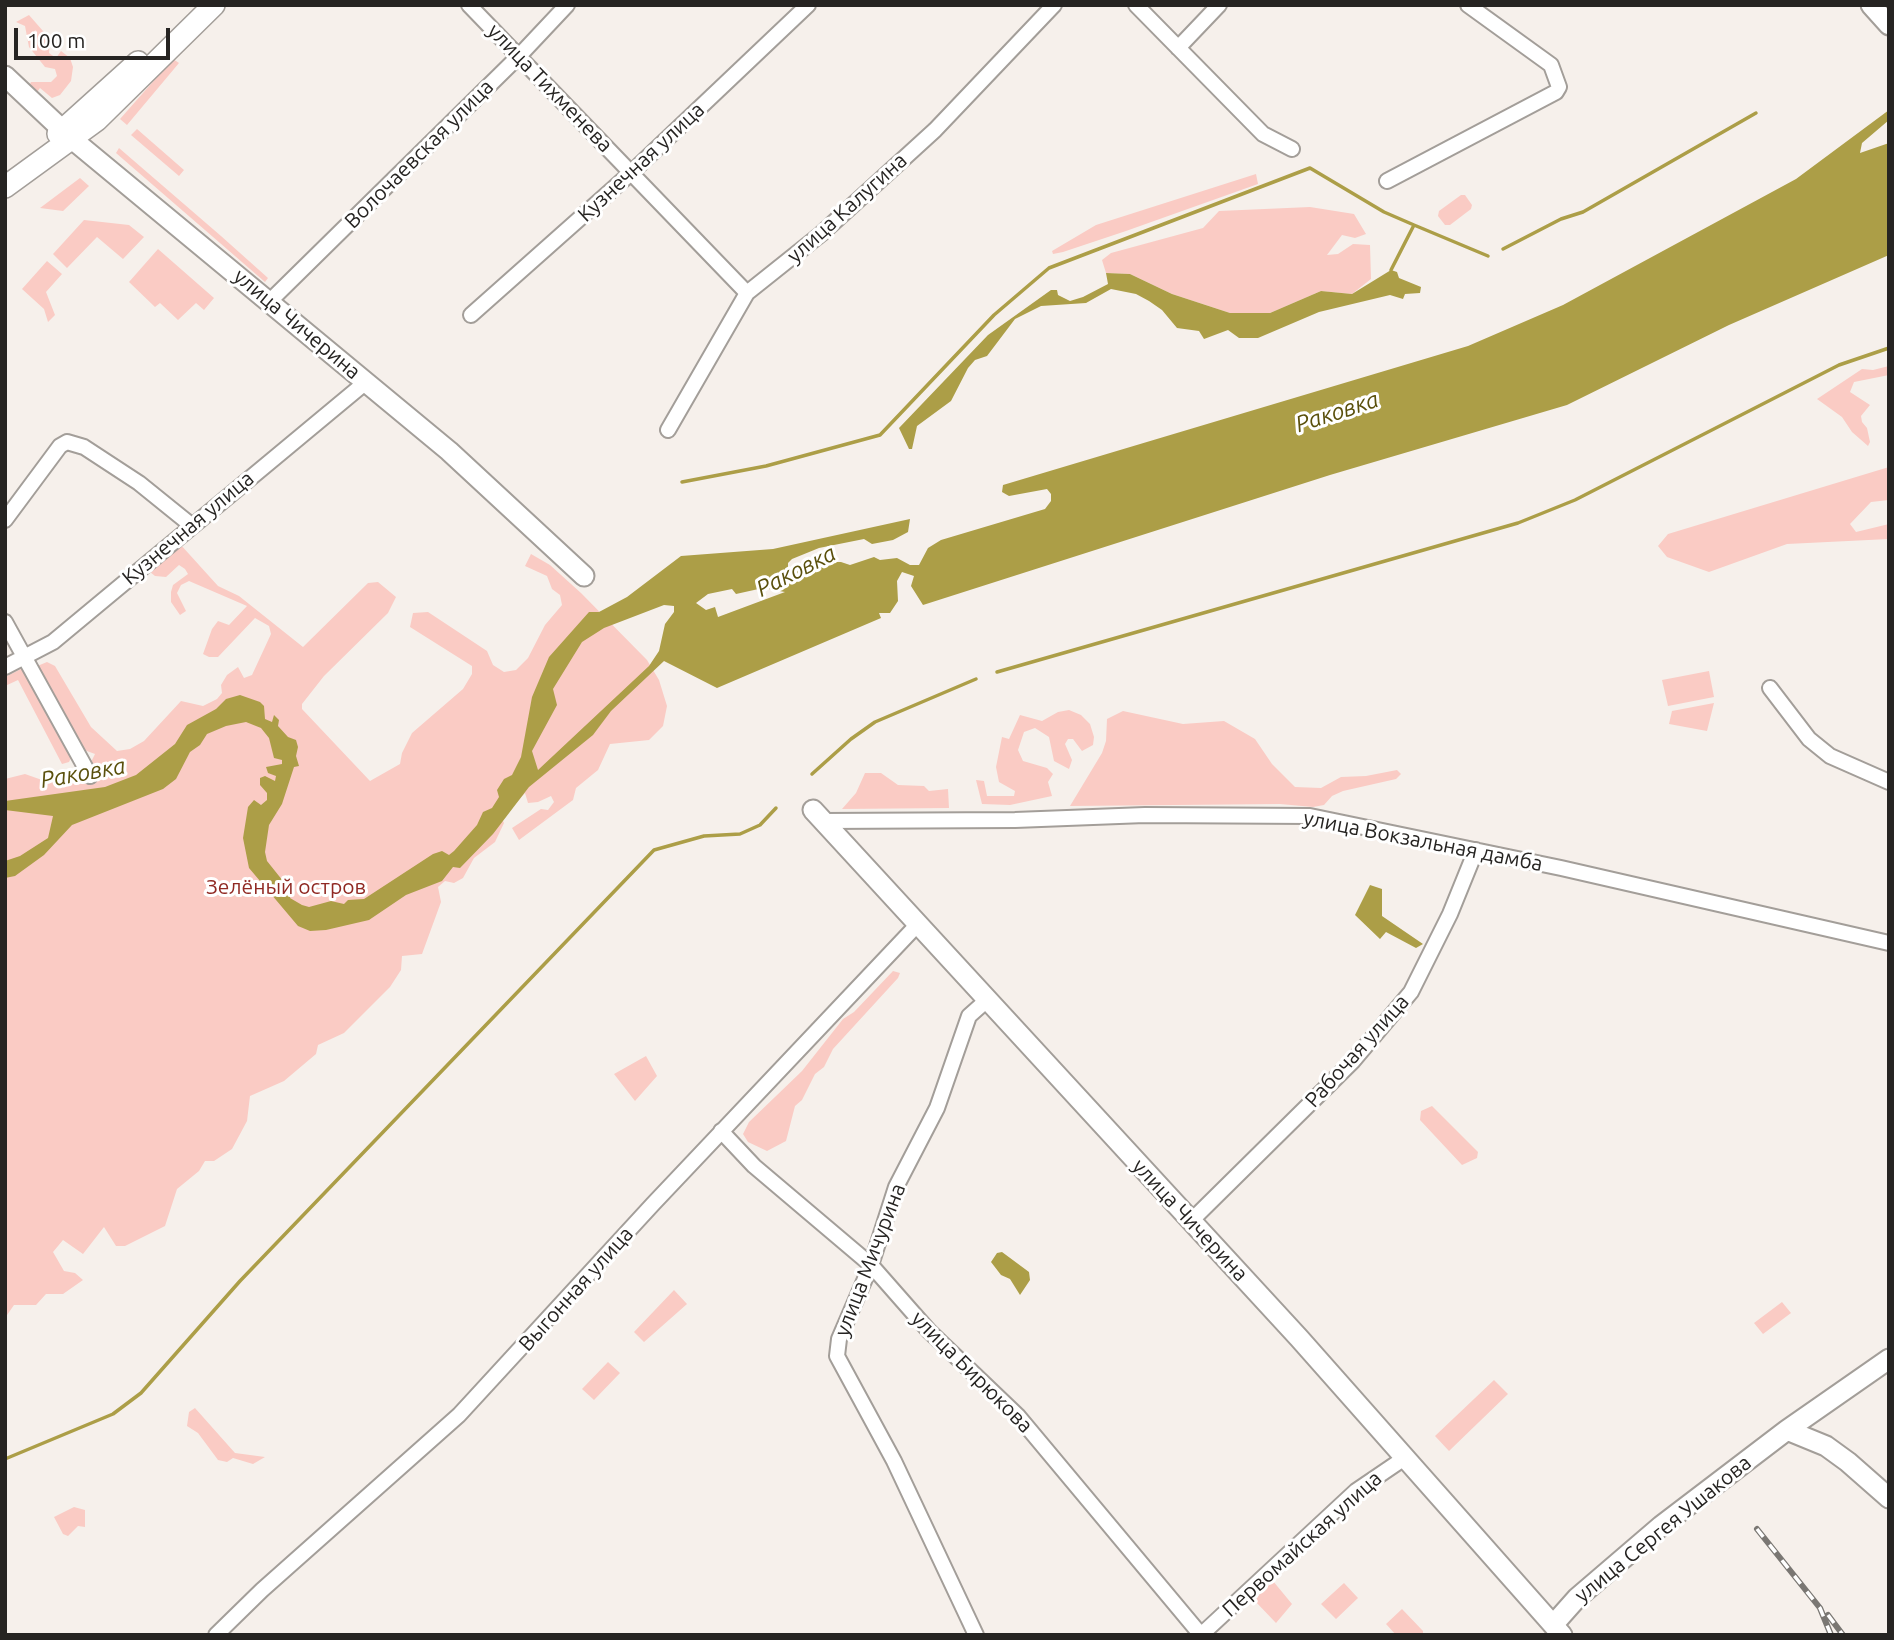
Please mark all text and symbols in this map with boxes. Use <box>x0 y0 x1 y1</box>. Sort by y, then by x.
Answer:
scale bar <box>18 14 173 58</box>
street label: улица Тихменева <box>482 18 618 158</box>
text: 100 m <box>27 28 85 52</box>
street label: Волочаевская улица <box>339 74 499 234</box>
street label: Кузнечная улица <box>573 97 709 227</box>
street label: улица Калугина <box>782 148 912 268</box>
street label: улица Чичерина <box>228 264 366 384</box>
water label: Раковка <box>1292 386 1382 438</box>
street label: Кузнечная улица <box>117 466 259 590</box>
water label: Раковка <box>752 539 840 603</box>
water label: Раковка <box>38 752 128 794</box>
street label: улица Вокзальная дамба <box>1301 805 1545 877</box>
park label: Зелёный остров <box>206 874 366 900</box>
street label: Рабочая улица <box>1300 989 1414 1113</box>
street label: улица Чичерина <box>1127 1154 1253 1286</box>
street label: улица Мичурина <box>829 1180 911 1340</box>
street label: Выгонная улица <box>514 1222 638 1356</box>
street label: улица Бирюкова <box>906 1306 1038 1438</box>
street label: улица Сергея Ушакова <box>1570 1450 1756 1608</box>
street label: Первомайская улица <box>1217 1466 1387 1622</box>

